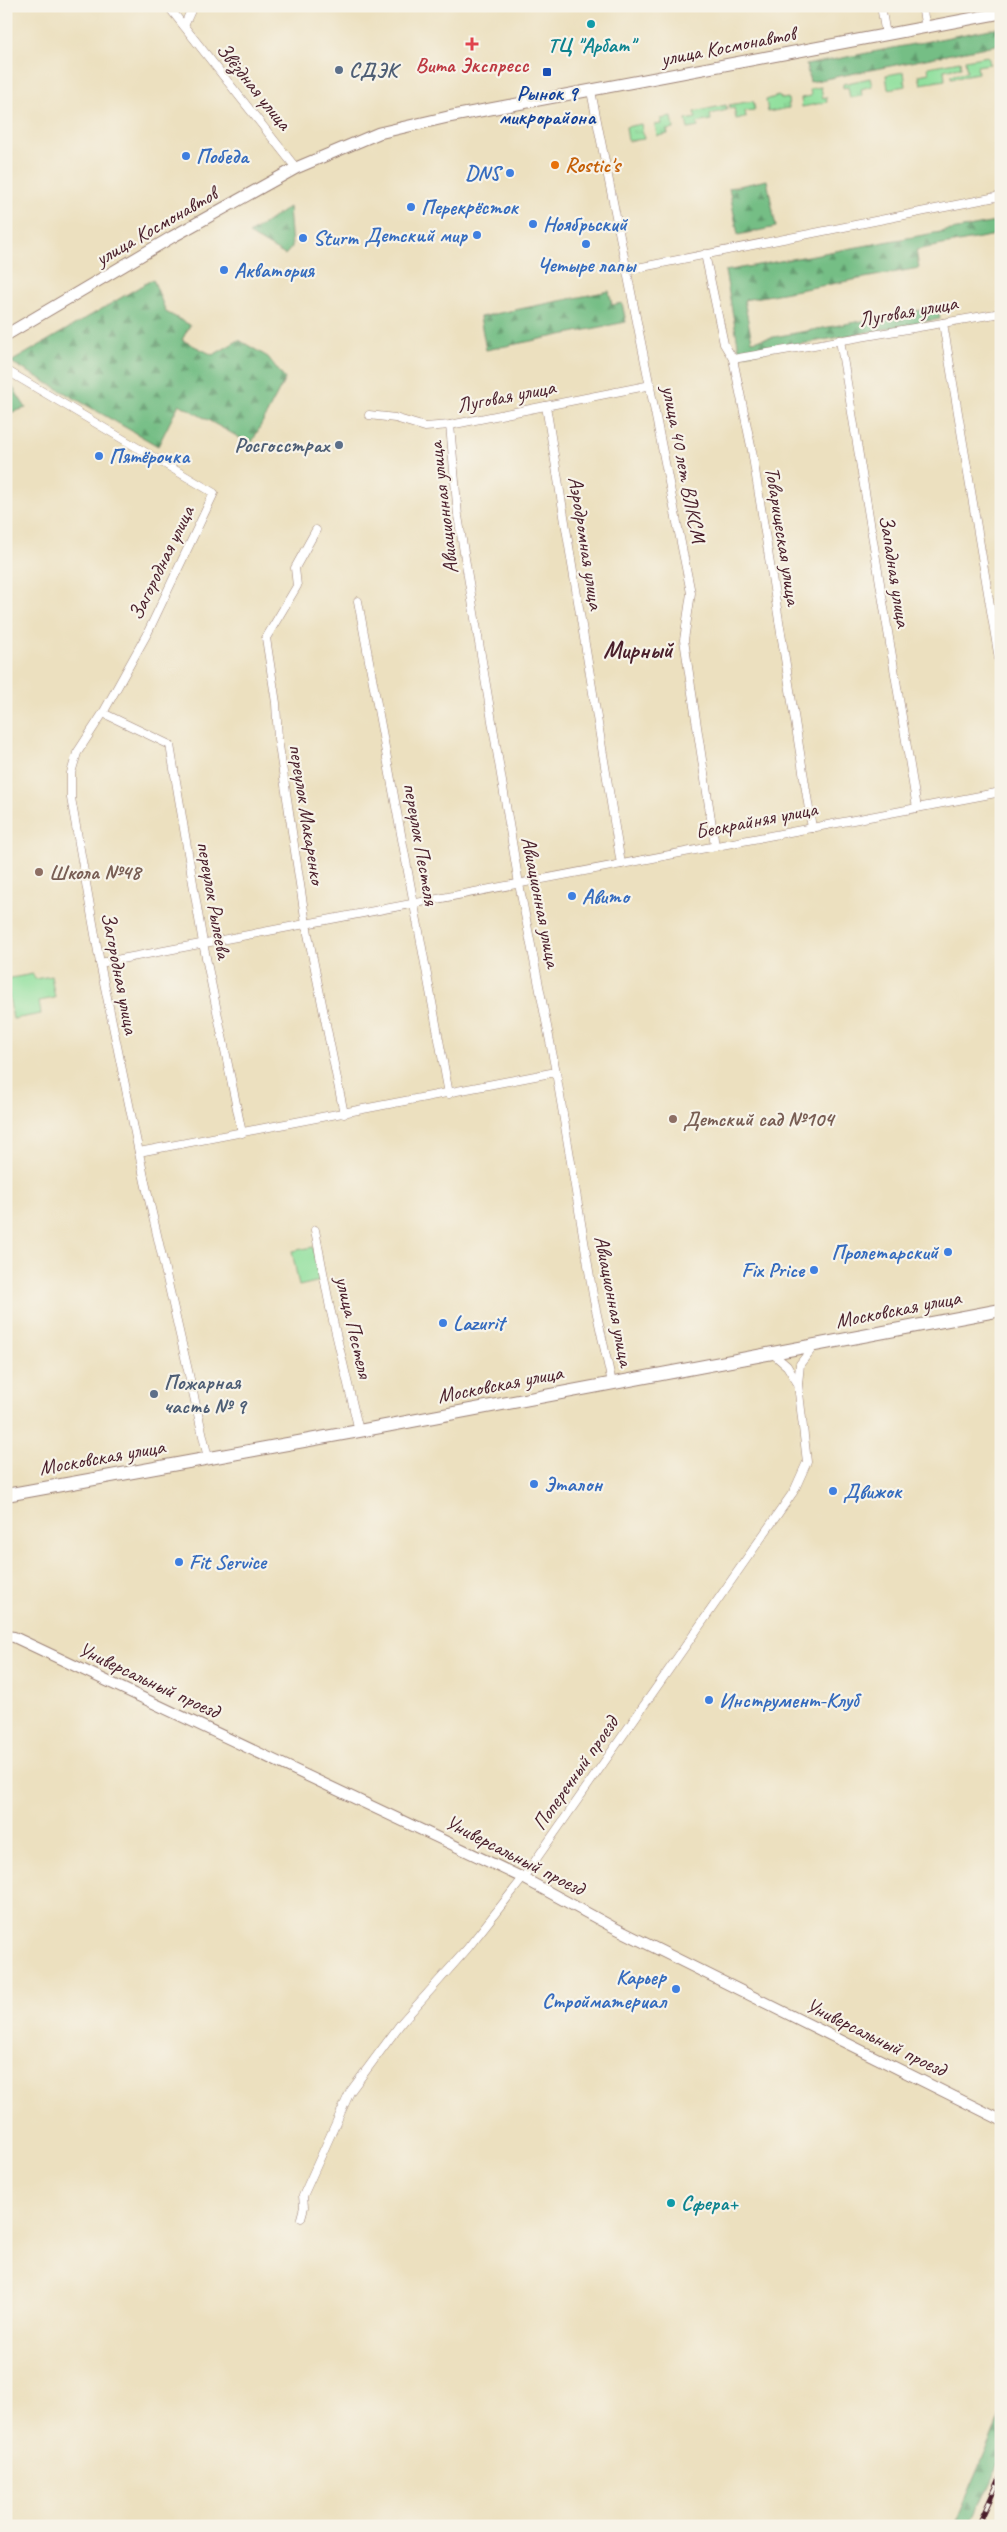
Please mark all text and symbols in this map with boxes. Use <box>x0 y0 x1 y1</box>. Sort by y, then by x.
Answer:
marker: ТЦ "Арбат" <box>585 18 597 30</box>
street label: улица Космонавтов <box>657 19 801 72</box>
place label: ТЦ "Арбат" <box>547 32 640 58</box>
street label: Звёздная улица <box>210 37 298 137</box>
marker: Вита Экспресс <box>466 38 478 50</box>
place label: Вита Экспресс <box>416 52 530 78</box>
place label: СДЭК <box>349 57 402 83</box>
marker: СДЭК <box>333 64 345 76</box>
marker: Рынок 9 микрорайона <box>541 66 553 78</box>
place label: Рынок 9 микрорайона <box>499 80 597 130</box>
place label: Победа <box>196 143 250 169</box>
marker: Победа <box>180 150 192 162</box>
place label: Rostic's <box>565 152 623 178</box>
marker: Rostic's <box>549 159 561 171</box>
place label: DNS <box>465 160 504 186</box>
marker: DNS <box>504 167 516 179</box>
street label: улица Космонавтов <box>89 179 225 272</box>
place label: Перекрёсток <box>421 194 519 220</box>
marker: Перекрёсток <box>405 201 417 213</box>
place label: Ноябрьский <box>543 211 629 237</box>
marker: Ноябрьский <box>527 218 539 230</box>
place label: Детский мир <box>364 222 468 248</box>
place label: Sturm <box>313 225 359 251</box>
marker: Детский мир <box>471 229 483 241</box>
marker: Sturm <box>297 232 309 244</box>
marker: Четыре лапы <box>580 238 592 250</box>
place label: Четыре лапы <box>537 252 638 278</box>
place label: Акватория <box>234 257 315 283</box>
marker: Акватория <box>218 264 230 276</box>
street label: Луговая улица <box>857 289 961 332</box>
street label: Луговая улица <box>455 373 559 418</box>
street label: улица 40 лет ВЛКСМ <box>656 381 712 547</box>
place label: Росгосстрах <box>234 432 331 458</box>
street label: Авиационная улица <box>422 438 464 575</box>
marker: Росгосстрах <box>333 439 345 451</box>
place label: Пятёрочка <box>109 443 191 469</box>
marker: Пятёрочка <box>93 450 105 462</box>
street label: Товарищеская улица <box>759 465 807 609</box>
street label: Аэродромная улица <box>563 475 610 613</box>
street label: Загородная улица <box>122 500 200 624</box>
street label: Западная улица <box>873 513 917 631</box>
district label: Мирный <box>603 635 674 665</box>
street label: переулок Макаренко <box>283 742 331 889</box>
street label: переулок Пестеля <box>397 781 445 909</box>
street label: Бескрайняя улица <box>693 795 821 845</box>
street label: Авиационная улица <box>516 834 567 972</box>
street label: переулок Рылеева <box>191 839 238 963</box>
place label: Школа №48 <box>49 859 143 885</box>
marker: Школа №48 <box>33 866 45 878</box>
place label: Авито <box>582 883 632 909</box>
marker: Авито <box>566 890 578 902</box>
street label: Загородная улица <box>95 910 145 1038</box>
place label: Детский сад №104 <box>683 1106 836 1132</box>
marker: Детский сад №104 <box>667 1113 679 1125</box>
street label: Авиационная улица <box>589 1233 640 1371</box>
place label: Пролетарский <box>831 1239 940 1265</box>
marker: Пролетарский <box>942 1246 954 1258</box>
place label: Fix Price <box>741 1257 806 1283</box>
marker: Fix Price <box>808 1264 820 1276</box>
street label: улица Пестеля <box>329 1272 379 1382</box>
street label: Московская улица <box>833 1284 965 1334</box>
place label: Lazurit <box>453 1310 507 1336</box>
marker: Lazurit <box>437 1317 449 1329</box>
street label: Московская улица <box>435 1359 567 1409</box>
place label: Пожарная часть № 9 <box>164 1369 248 1419</box>
marker: Пожарная часть № 9 <box>148 1388 160 1400</box>
street label: Московская улица <box>37 1433 169 1481</box>
place label: Эталон <box>544 1471 603 1497</box>
marker: Эталон <box>528 1478 540 1490</box>
place label: Движок <box>843 1478 903 1504</box>
marker: Движок <box>827 1485 839 1497</box>
place label: Fit Service <box>189 1549 268 1575</box>
marker: Fit Service <box>173 1556 185 1568</box>
street label: Универсальный проезд <box>74 1636 226 1725</box>
place label: Инструмент-Клуб <box>719 1687 862 1713</box>
marker: Инструмент-Клуб <box>703 1694 715 1706</box>
street label: Поперечный проезд <box>526 1709 625 1835</box>
street label: Универсальный проезд <box>441 1809 591 1902</box>
place label: Карьер Стройматериал <box>542 1964 668 2014</box>
marker: Карьер Стройматериал <box>670 1983 682 1995</box>
street label: Универсальный проезд <box>802 1992 953 2083</box>
place label: Сфера+ <box>681 2190 740 2216</box>
marker: Сфера+ <box>665 2197 677 2209</box>

